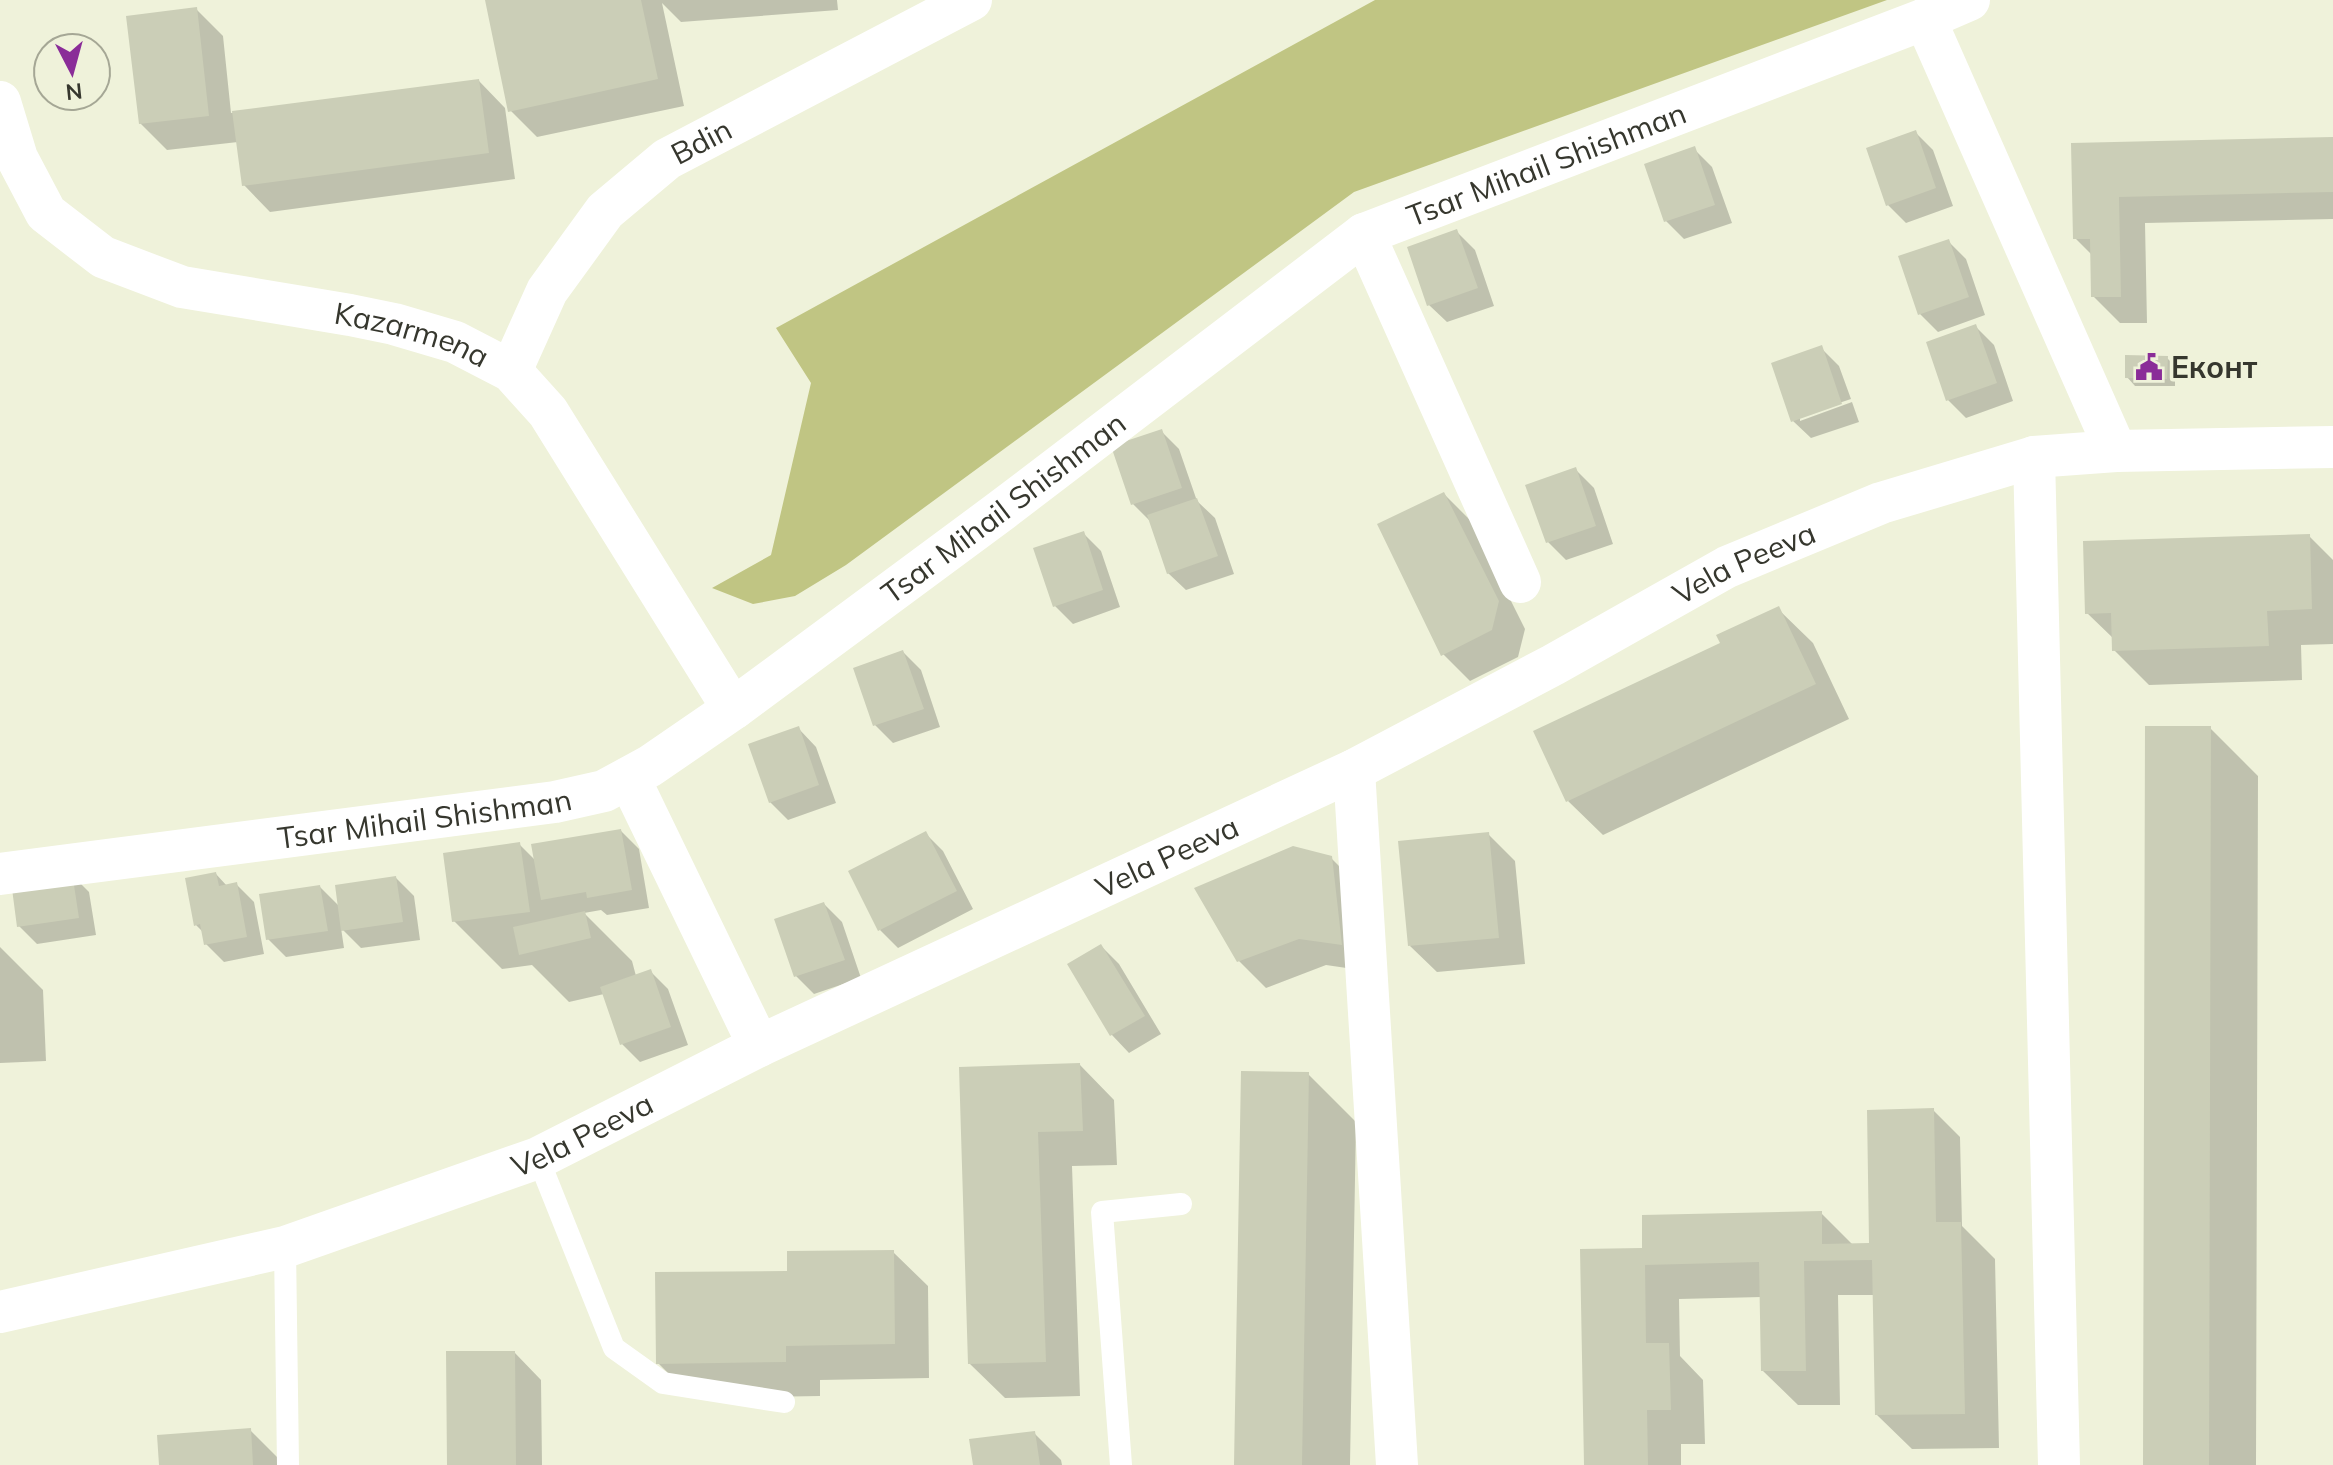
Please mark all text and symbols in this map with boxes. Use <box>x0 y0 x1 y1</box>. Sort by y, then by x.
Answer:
north arrow <box>32 32 112 112</box>
text: N <box>64 77 84 107</box>
street label: Tsar Mihail Shishman <box>1401 93 1691 235</box>
street label: Bdin <box>664 110 738 173</box>
street label: Kazarmena <box>332 294 495 375</box>
place label: Еконт <box>2171 348 2258 386</box>
public building icon: Еконт <box>2134 352 2164 382</box>
street label: Tsar Mihail Shishman <box>874 404 1133 612</box>
street label: Vela Peeva <box>1666 513 1821 613</box>
street label: Tsar Mihail Shishman <box>275 780 575 857</box>
street label: Vela Peeva <box>1089 807 1245 906</box>
street label: Vela Peeva <box>506 1084 659 1185</box>

